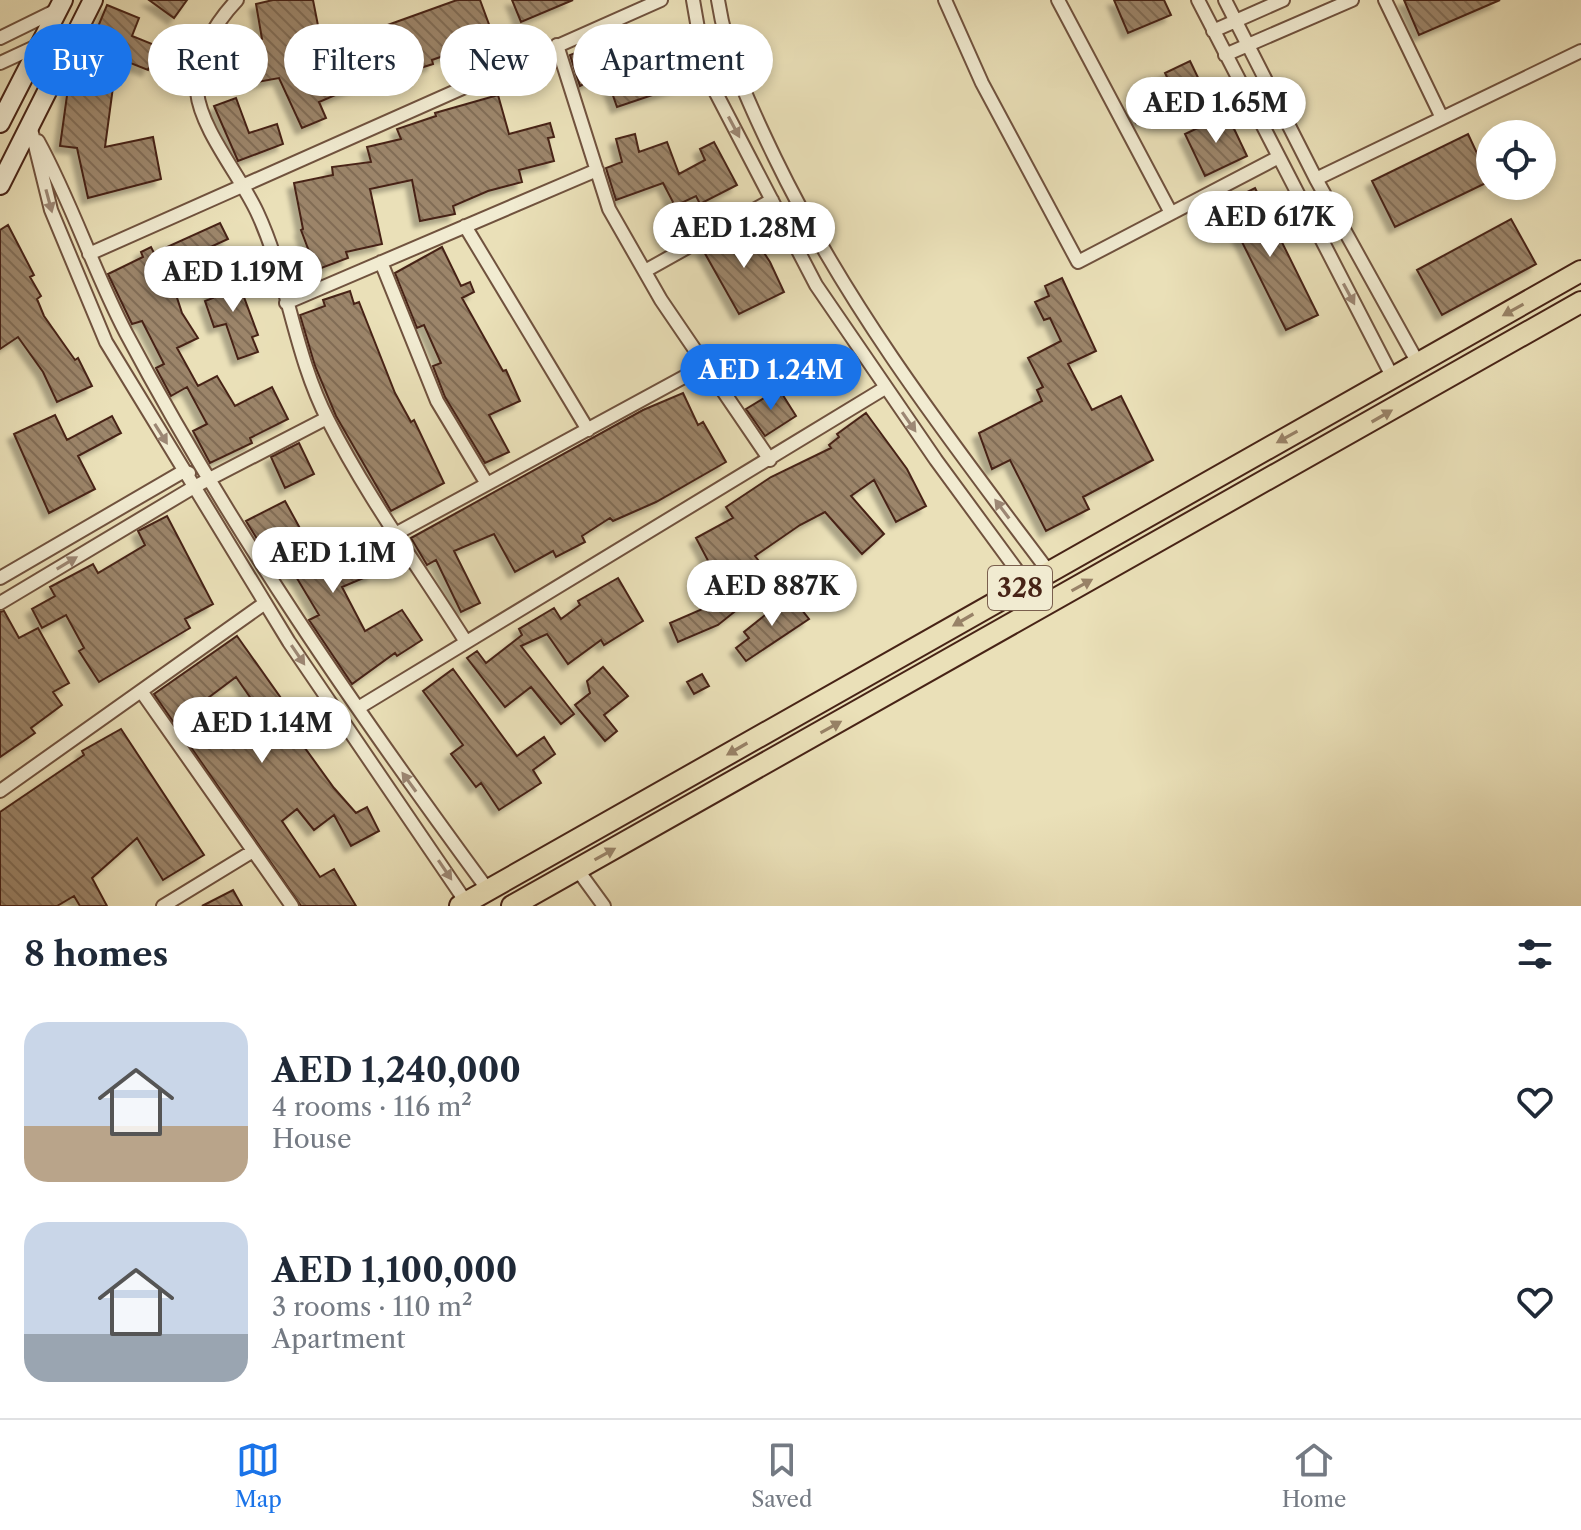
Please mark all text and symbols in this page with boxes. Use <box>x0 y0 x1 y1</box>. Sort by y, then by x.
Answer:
chip: Buy <box>24 24 132 96</box>
chip: Rent <box>148 24 268 96</box>
chip: Filters <box>284 24 424 96</box>
chip: New <box>440 24 557 96</box>
chip: Apartment <box>573 24 773 96</box>
pin: AED 1.65M <box>1124 77 1308 145</box>
text: AED 1.65M <box>1144 87 1288 119</box>
one-way arrow <box>727 115 740 138</box>
map controls <box>1476 120 1556 200</box>
button: locate <box>1476 120 1556 200</box>
one-way arrow <box>44 188 56 213</box>
pin: AED 617K <box>1187 191 1353 259</box>
text: AED 617K <box>1205 201 1335 233</box>
pin: AED 1.28M <box>652 202 836 270</box>
text: AED 1.28M <box>671 212 817 244</box>
pin: AED 1.19M <box>141 246 325 314</box>
text: AED 1.19M <box>162 256 304 288</box>
one-way arrow <box>1342 282 1355 305</box>
one-way arrow <box>1502 302 1524 316</box>
pin: AED 1.24M <box>679 344 863 412</box>
text: AED 1.24M <box>698 354 844 386</box>
one-way arrow <box>1371 409 1393 423</box>
one-way arrow <box>901 411 916 432</box>
one-way arrow <box>154 424 169 445</box>
one-way arrow <box>1275 430 1298 444</box>
one-way arrow <box>995 499 1011 519</box>
pin: AED 1.1M <box>250 527 416 595</box>
text: AED 1.1M <box>270 537 396 569</box>
one-way arrow <box>56 556 78 570</box>
pin: AED 887K <box>689 560 855 628</box>
road number: 328 <box>988 566 1052 610</box>
text: AED 887K <box>705 570 839 602</box>
one-way arrow <box>1071 578 1094 592</box>
one-way arrow <box>952 613 974 627</box>
one-way arrow <box>290 645 305 666</box>
pin: AED 1.14M <box>170 697 354 765</box>
text: AED 1.14M <box>191 707 333 739</box>
one-way arrow <box>820 720 843 733</box>
one-way arrow <box>726 742 748 756</box>
one-way arrow <box>401 772 417 793</box>
one-way arrow <box>594 847 616 861</box>
one-way arrow <box>437 860 452 881</box>
icon: filters <box>1513 932 1557 976</box>
text: 8 homes <box>24 933 168 975</box>
text: AED 1,240,000 <box>272 1049 521 1091</box>
icon: home <box>88 1054 184 1150</box>
icon: heart <box>1513 1080 1557 1124</box>
text: 4 rooms · 116 m² <box>272 1091 472 1123</box>
text: House <box>272 1123 352 1155</box>
text: AED 1,100,000 <box>272 1249 517 1291</box>
icon: home <box>88 1254 184 1350</box>
icon: heart <box>1513 1280 1557 1324</box>
text: 3 rooms · 110 m² <box>272 1291 473 1323</box>
text: Apartment <box>272 1323 405 1355</box>
tab: Map <box>235 1438 282 1513</box>
tab: Saved <box>751 1438 812 1513</box>
tab: Home <box>1282 1438 1346 1513</box>

